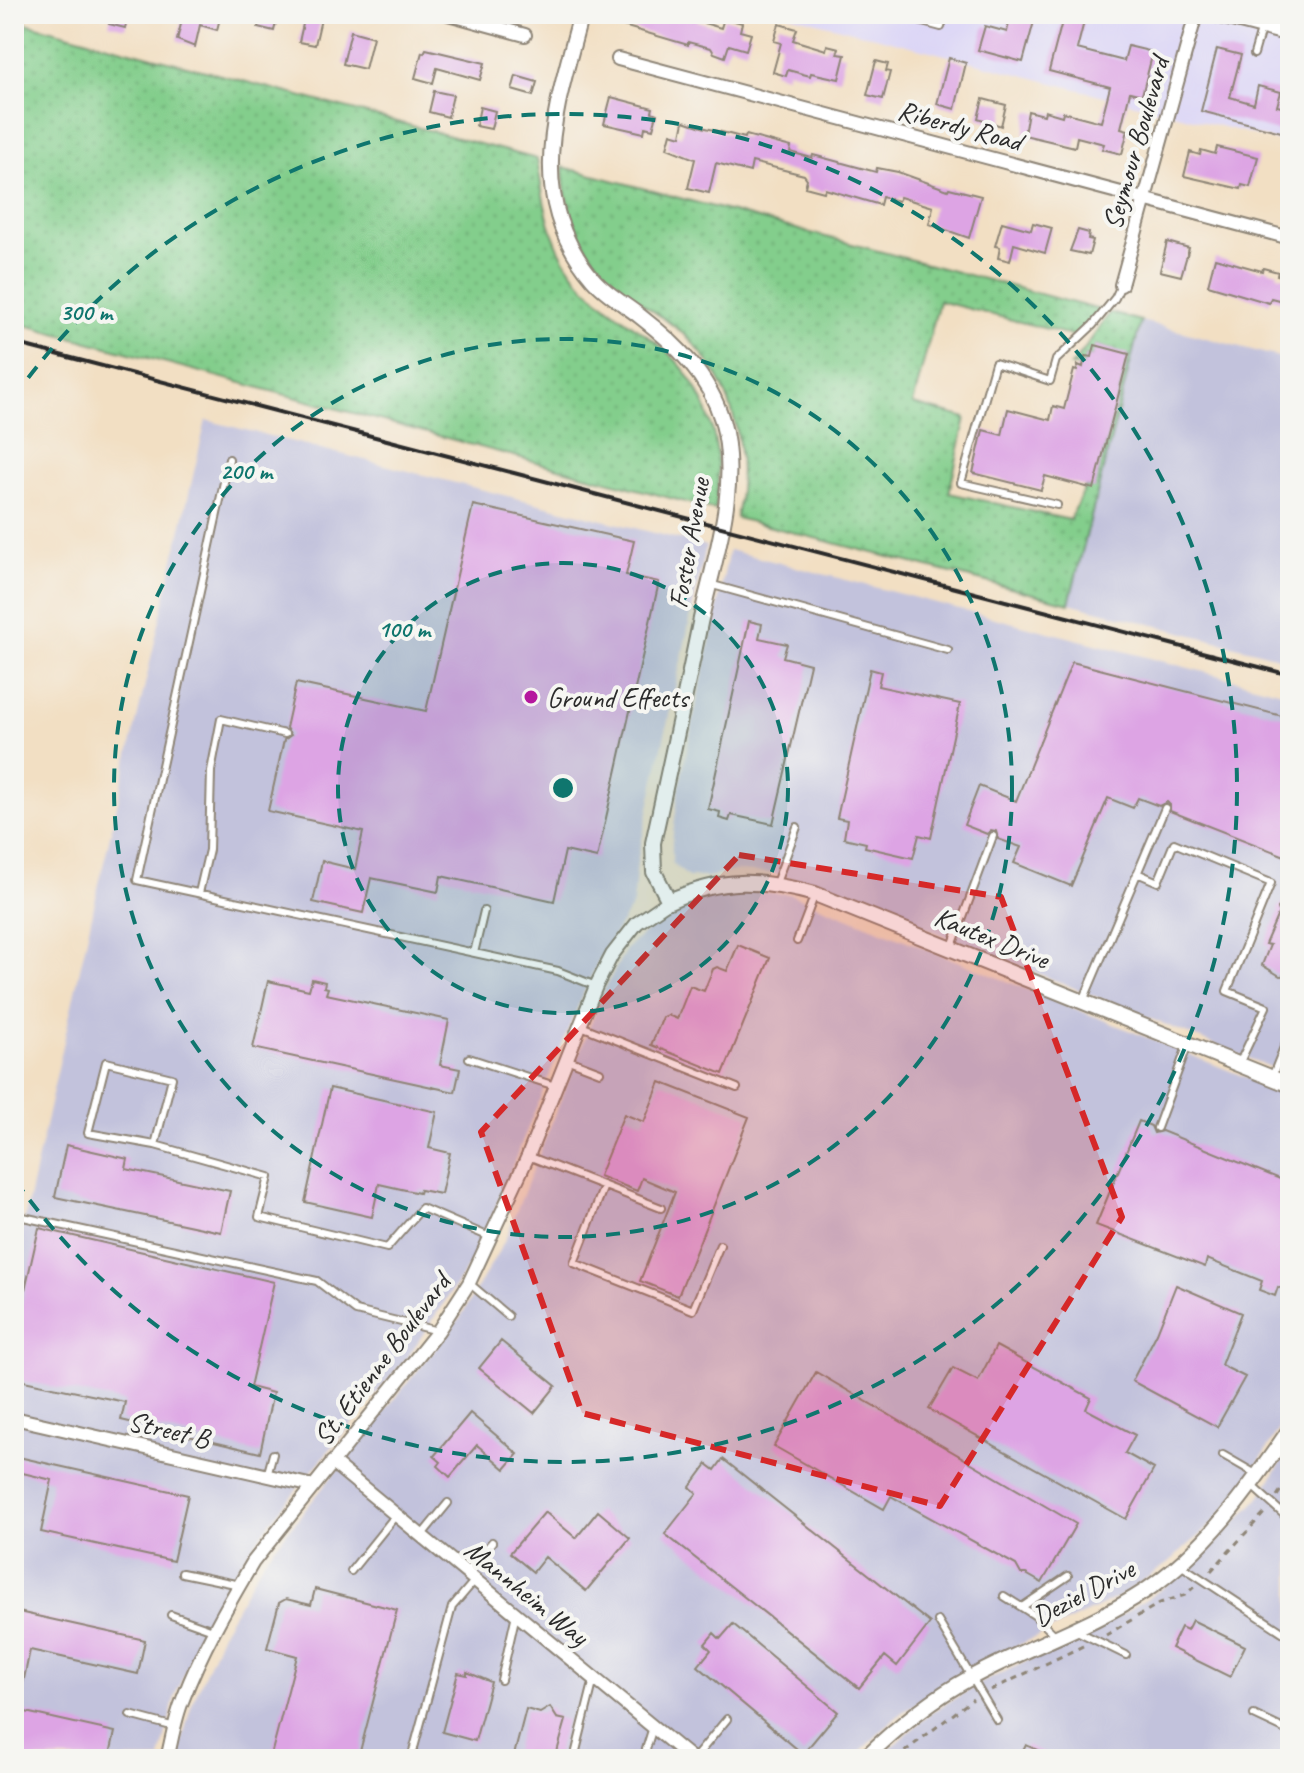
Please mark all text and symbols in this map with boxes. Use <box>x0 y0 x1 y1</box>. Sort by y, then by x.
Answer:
street label: Seymour Boulevard <box>1094 49 1178 233</box>
street label: Riberdy Road <box>894 92 1030 160</box>
text: 300 m <box>60 297 114 327</box>
text: 200 m <box>220 456 274 486</box>
street label: Foster Avenue <box>660 474 717 611</box>
text: 100 m <box>378 614 432 644</box>
place label: Ground Effects <box>547 680 690 715</box>
marker: Ground Effects <box>522 688 540 706</box>
centre of rings <box>549 774 577 802</box>
street label: Kautex Drive <box>929 899 1056 977</box>
street label: St. Etienne Boulevard <box>305 1263 460 1452</box>
street label: Street B <box>125 1403 215 1456</box>
street label: Mannheim Way <box>458 1532 598 1654</box>
street label: Deziel Drive <box>1026 1550 1142 1634</box>

